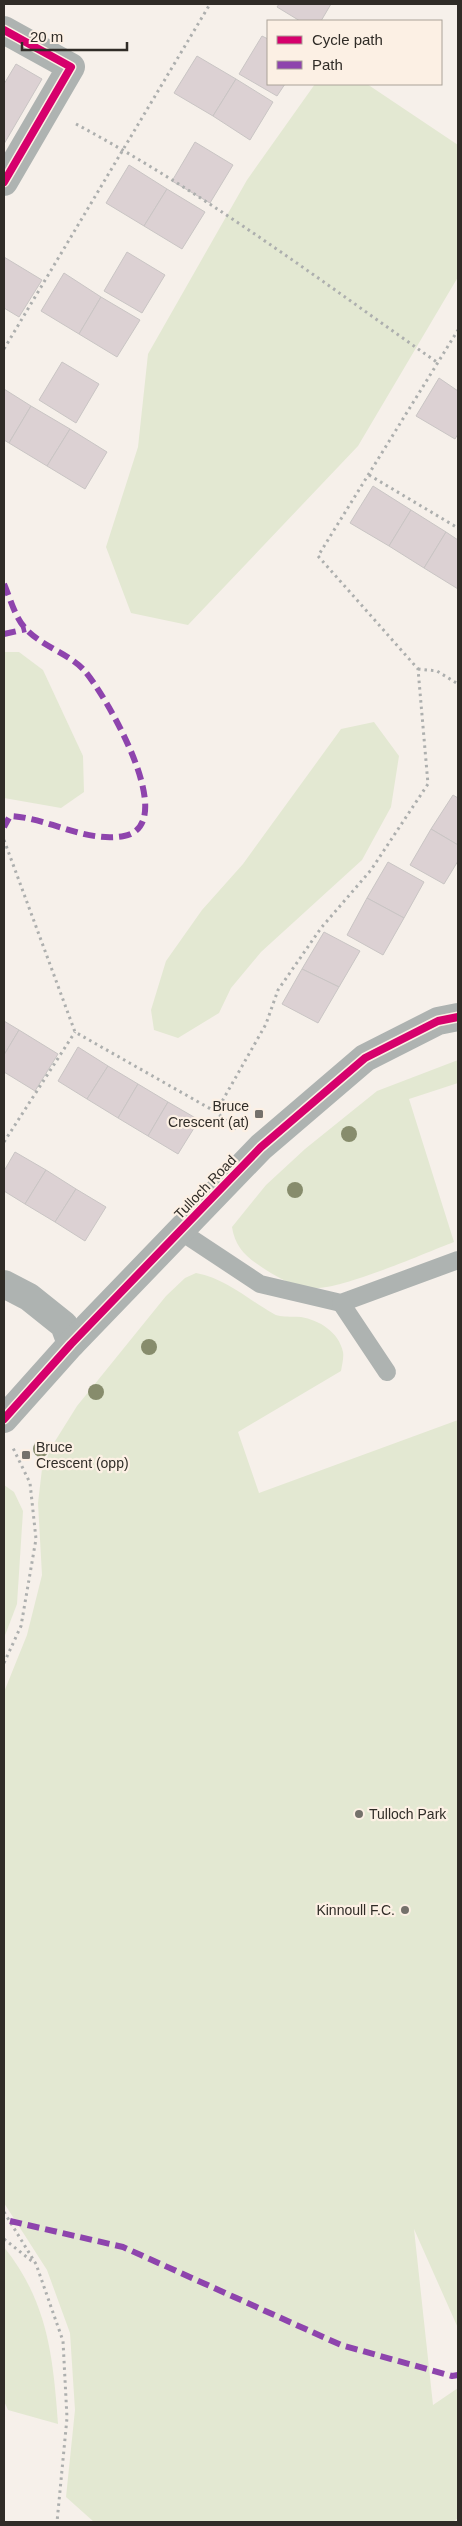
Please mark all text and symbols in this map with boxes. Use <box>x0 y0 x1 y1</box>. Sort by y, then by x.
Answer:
scale bar <box>22 20 128 52</box>
legend <box>267 20 442 85</box>
text: 20 m <box>30 28 63 45</box>
text: Cycle path <box>312 31 383 48</box>
text: Path <box>312 56 343 73</box>
place label: Bruce Crescent (at) <box>168 1098 249 1130</box>
marker: Bruce Crescent (at) <box>253 1108 265 1120</box>
street label: Tulloch Road <box>171 1152 239 1222</box>
place label: Bruce Crescent (opp) <box>36 1439 129 1471</box>
marker: Bruce Crescent (opp) <box>20 1449 32 1461</box>
place label: Tulloch Park <box>369 1806 447 1822</box>
marker: Tulloch Park <box>353 1808 365 1820</box>
place label: Kinnoull F.C. <box>316 1902 395 1918</box>
marker: Kinnoull F.C. <box>399 1904 411 1916</box>

